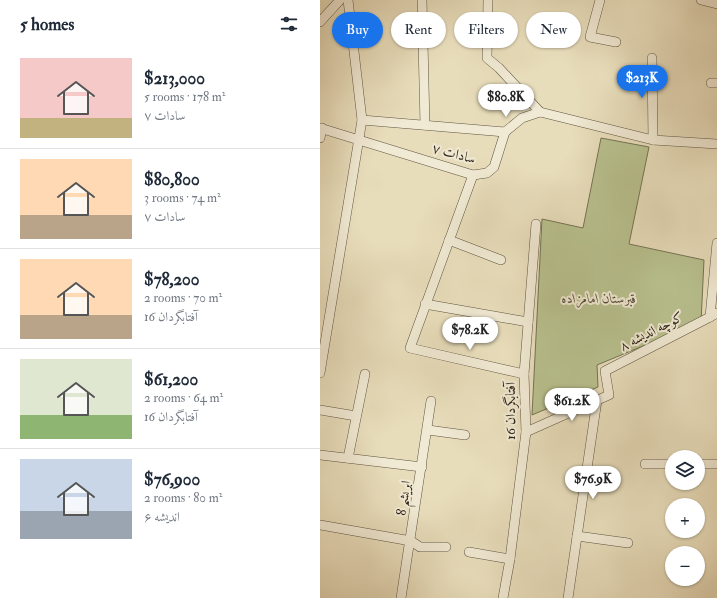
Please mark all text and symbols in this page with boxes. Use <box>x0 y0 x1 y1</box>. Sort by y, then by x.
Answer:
chip: Buy <box>332 12 383 48</box>
chip: Rent <box>391 12 446 48</box>
chip: Filters <box>454 12 518 48</box>
chip: New <box>526 12 581 48</box>
icon: filters <box>278 13 300 35</box>
text: 5 homes <box>20 14 74 35</box>
pin: $213K <box>614 65 670 99</box>
text: $213,000 <box>144 68 205 89</box>
text: $213K <box>626 70 658 86</box>
icon: home <box>52 74 100 122</box>
pin: $80.8K <box>473 84 539 118</box>
text: 5 rooms · 178 m² <box>144 89 226 105</box>
text: $80.8K <box>487 89 525 105</box>
text: سادات ۷ <box>144 108 185 124</box>
street label: سادات ۷ <box>430 139 478 167</box>
text: $80,800 <box>144 169 200 190</box>
icon: home <box>52 175 100 223</box>
text: 3 rooms · 74 m² <box>144 190 221 206</box>
text: سادات ۷ <box>144 209 185 225</box>
text: $78,200 <box>144 269 200 290</box>
icon: home <box>52 275 100 323</box>
text: 2 rooms · 70 m² <box>144 290 222 306</box>
park label: قبرستان امامزاده <box>561 290 637 308</box>
street label: کوچه اندیشه ۸ <box>616 308 686 356</box>
text: آفتابگردان 16 <box>144 309 198 325</box>
pin: $78.2K <box>437 317 503 351</box>
text: $78.2K <box>451 322 489 338</box>
text: $61,200 <box>144 369 198 390</box>
icon: home <box>52 375 100 423</box>
street label: آفتابگردان 16 <box>502 380 520 440</box>
pin: $61.2K <box>539 388 605 422</box>
text: 2 rooms · 64 m² <box>144 390 223 406</box>
text: $61.2K <box>554 393 590 409</box>
text: آفتابگردان 16 <box>144 409 198 425</box>
map controls <box>665 450 705 586</box>
button: layers <box>665 450 705 490</box>
pin: $76.9K <box>560 466 626 500</box>
text: $76,900 <box>144 469 200 490</box>
text: $76.9K <box>574 471 612 487</box>
icon: home <box>52 475 100 523</box>
street label: ابریشم 8 <box>392 479 420 518</box>
text: 2 rooms · 80 m² <box>144 490 222 506</box>
button: + <box>665 498 705 538</box>
text: اندیشه ۶ <box>144 509 180 525</box>
button: − <box>665 546 705 586</box>

